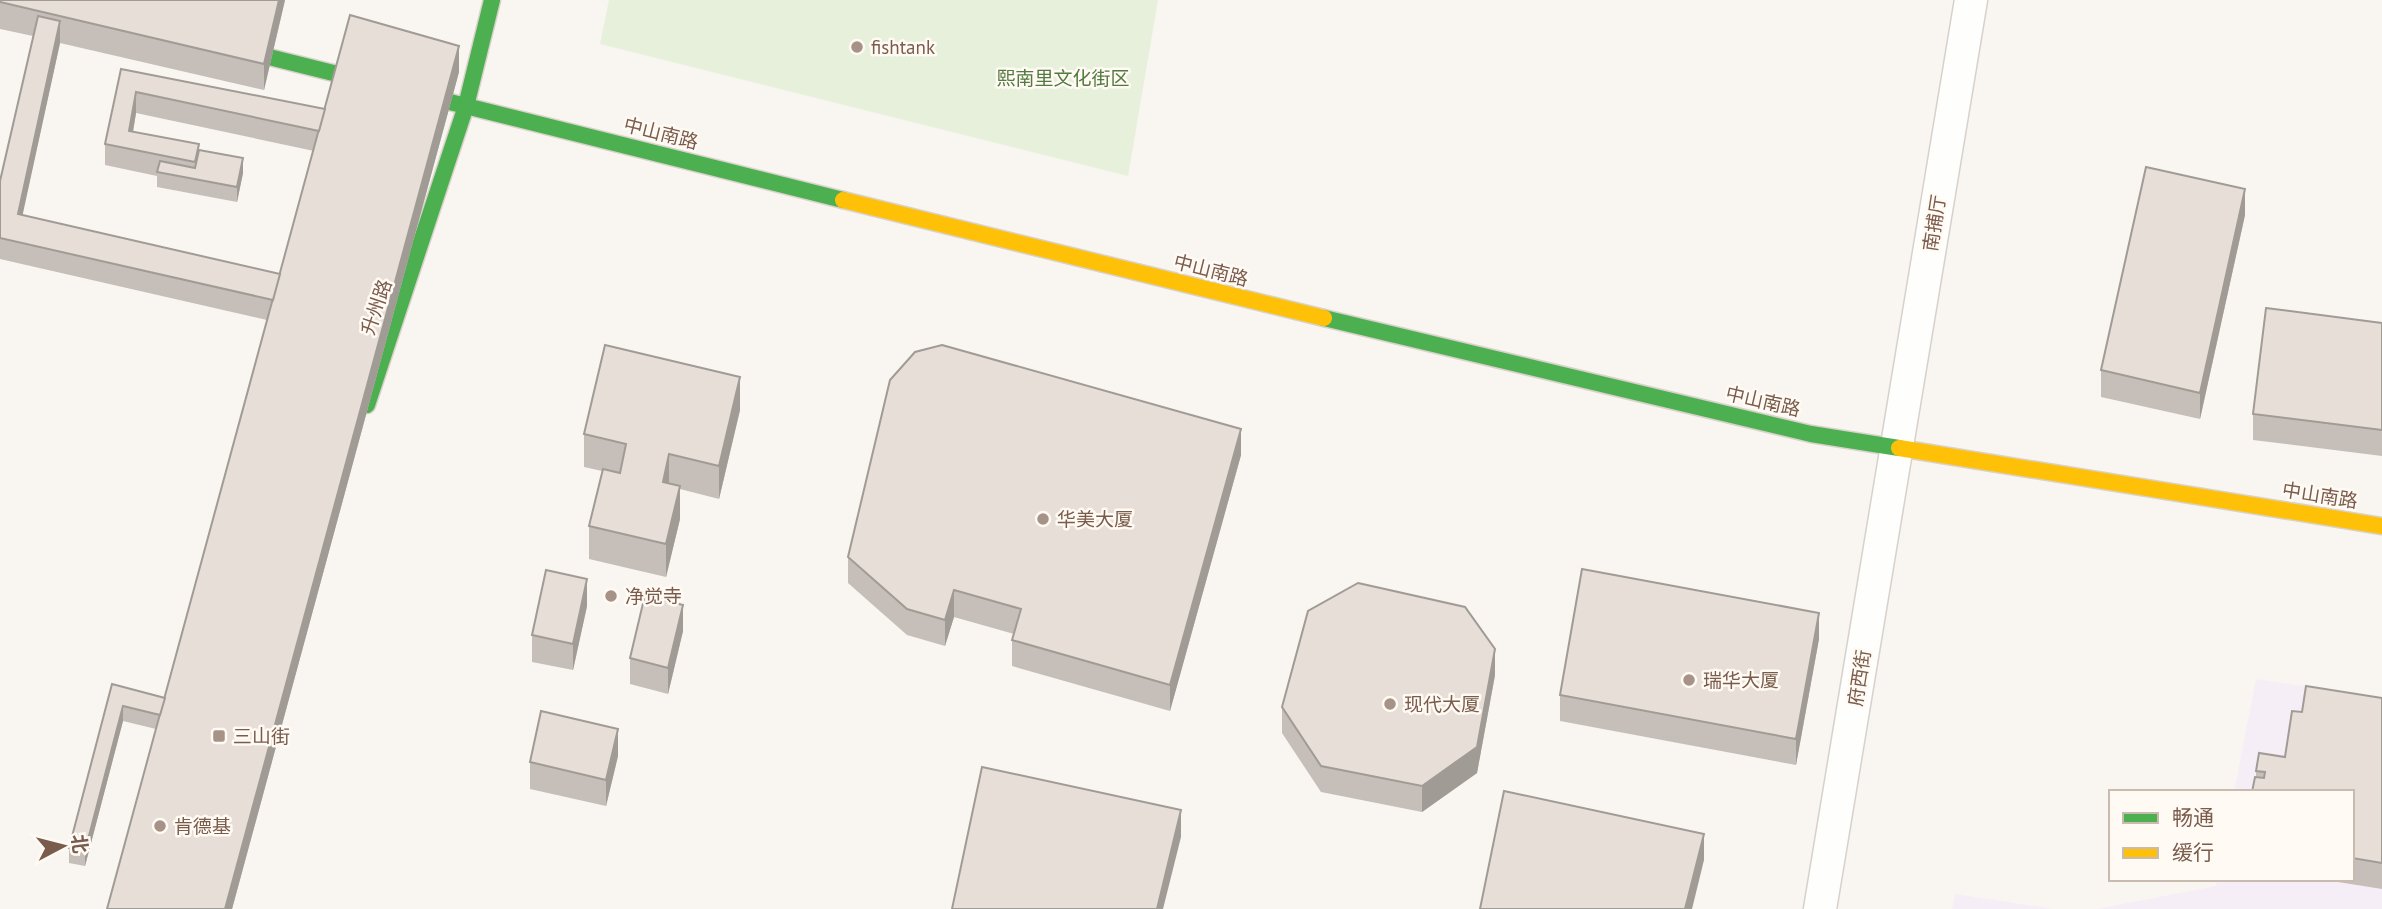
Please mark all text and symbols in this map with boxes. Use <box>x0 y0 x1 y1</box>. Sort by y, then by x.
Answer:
place label: fishtank <box>871 35 935 59</box>
marker: fishtank <box>849 39 865 55</box>
park label: 熙南里文化街区 <box>996 66 1130 90</box>
street label: 中山南路 <box>621 112 701 154</box>
street label: 南捕厅 <box>1918 193 1950 253</box>
street label: 中山南路 <box>1171 249 1251 291</box>
street label: 升州路 <box>355 276 397 338</box>
street label: 中山南路 <box>1723 381 1803 421</box>
street label: 中山南路 <box>2281 477 2359 513</box>
place label: 华美大厦 <box>1057 507 1133 531</box>
marker: 华美大厦 <box>1035 511 1051 527</box>
place label: 净觉寺 <box>625 584 682 608</box>
marker: 净觉寺 <box>603 588 619 604</box>
street label: 府西街 <box>1843 648 1875 708</box>
place label: 瑞华大厦 <box>1703 668 1779 692</box>
marker: 瑞华大厦 <box>1681 672 1697 688</box>
place label: 现代大厦 <box>1404 692 1480 716</box>
marker: 现代大厦 <box>1382 696 1398 712</box>
place label: 三山街 <box>233 724 290 748</box>
marker: 三山街 <box>211 728 227 744</box>
legend <box>2109 790 2354 881</box>
text: 畅通 <box>2172 804 2214 831</box>
north arrow <box>28 811 98 881</box>
place label: 肯德基 <box>174 814 231 838</box>
marker: 肯德基 <box>152 818 168 834</box>
text: 北 <box>67 833 93 855</box>
text: 缓行 <box>2172 839 2214 866</box>

